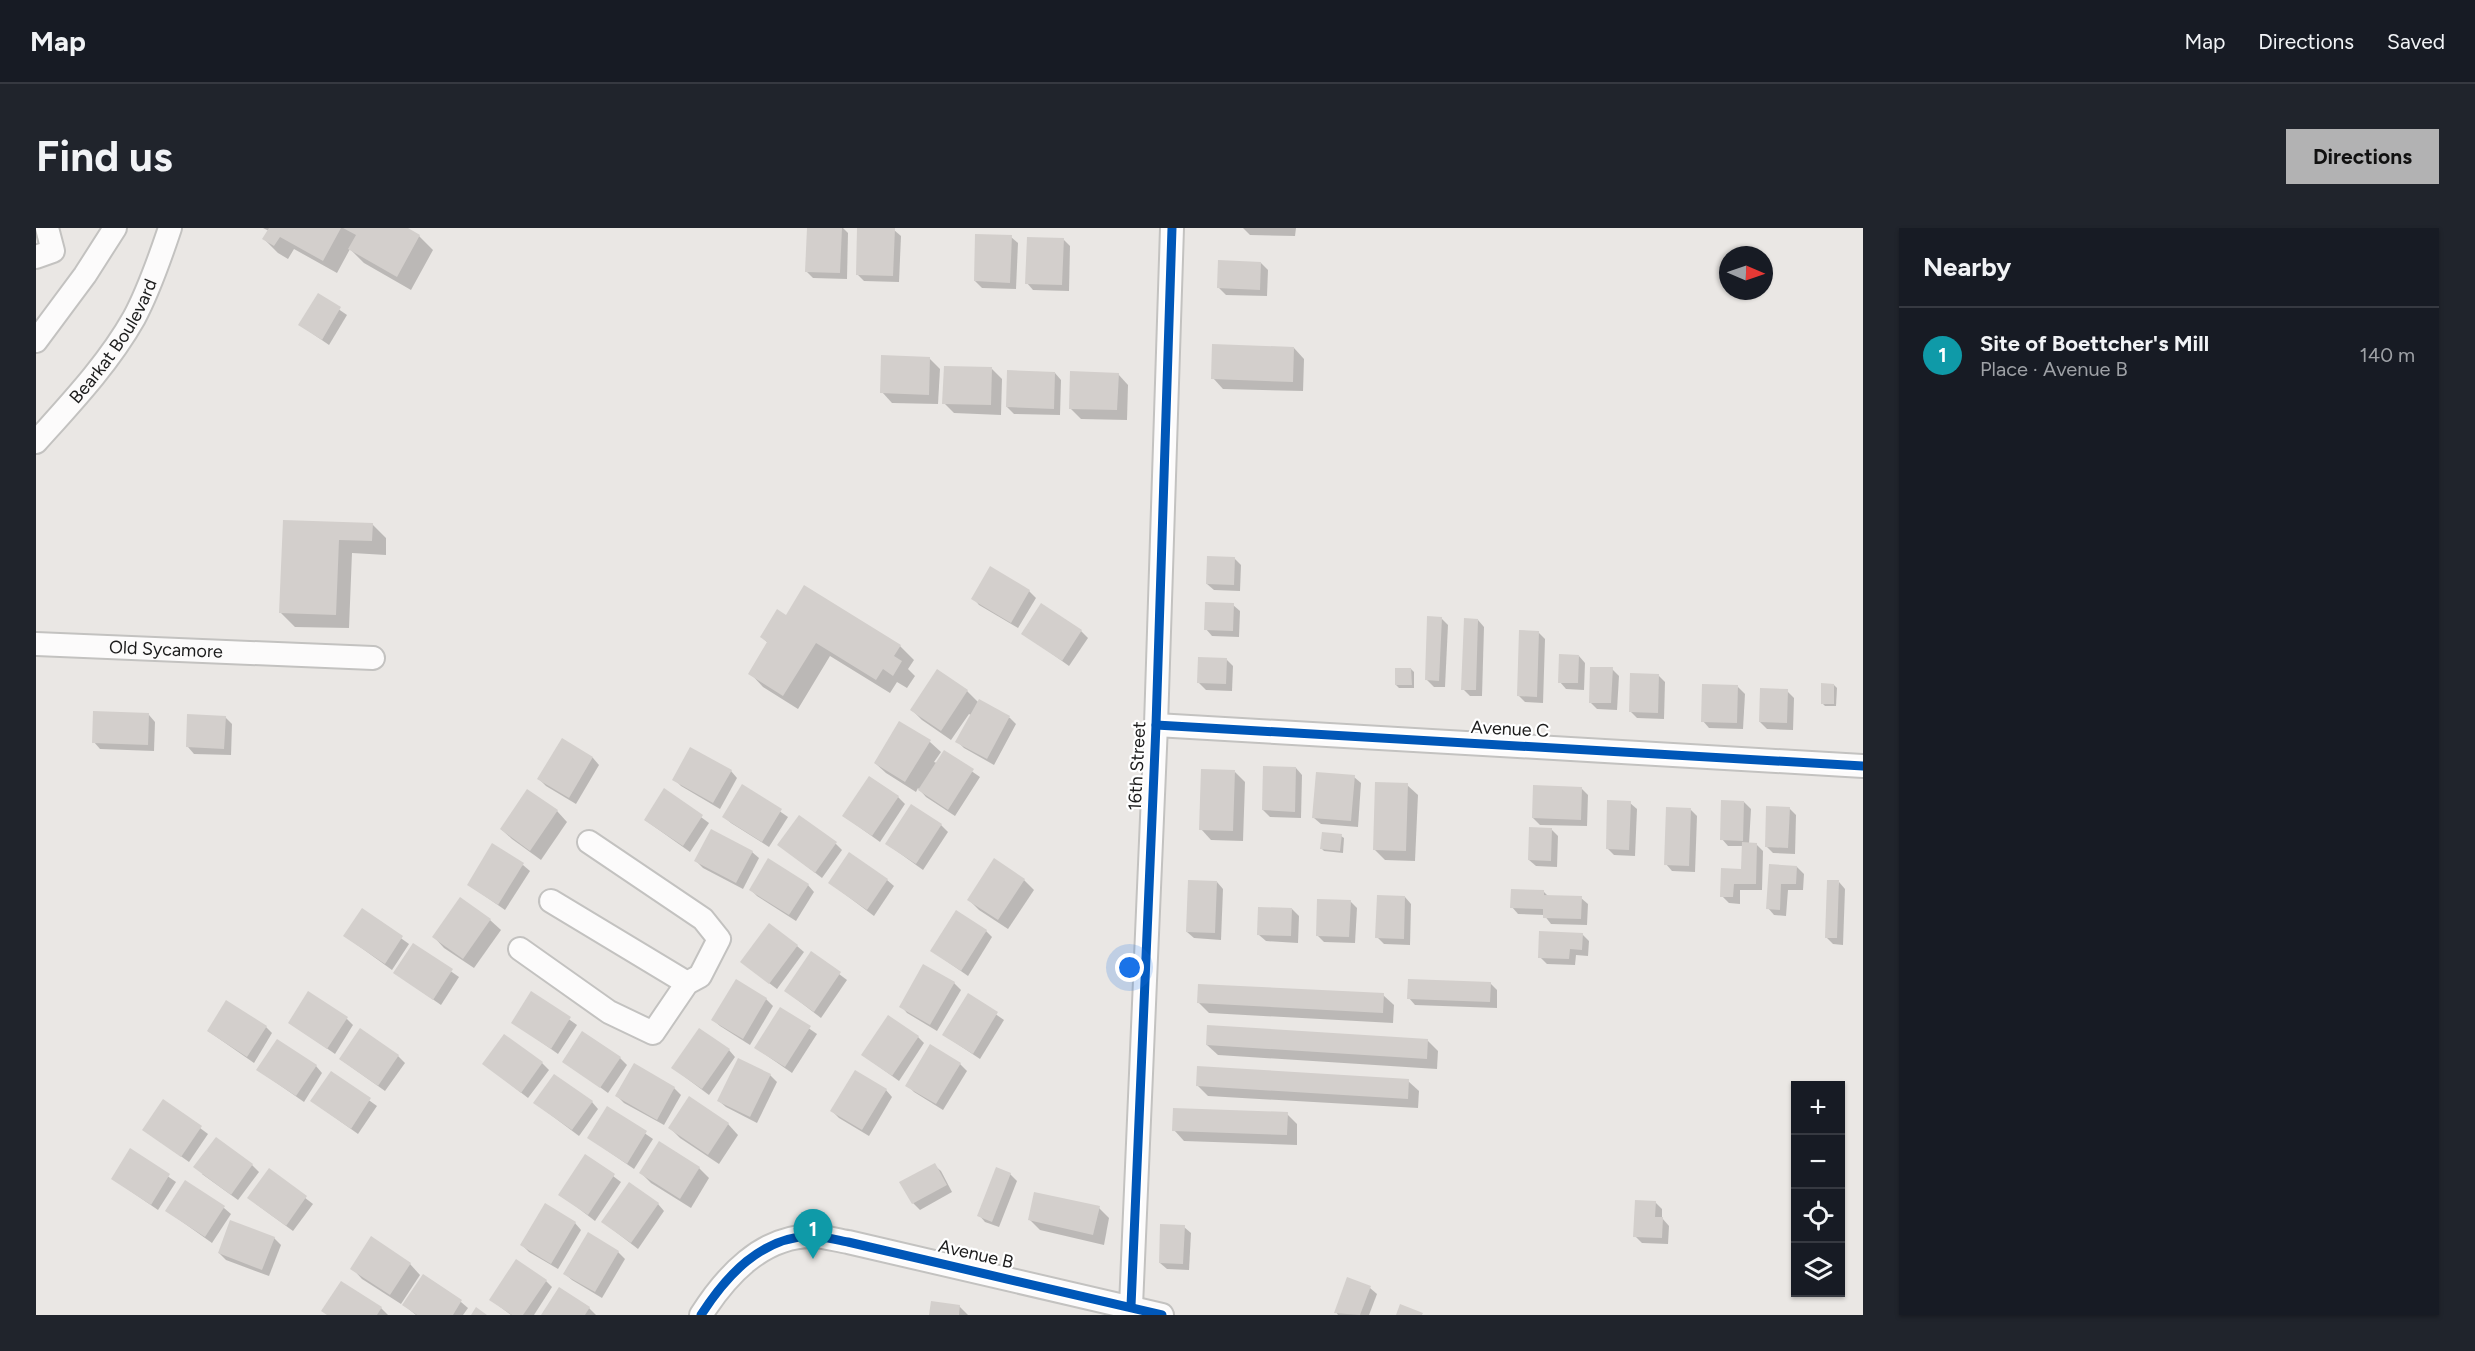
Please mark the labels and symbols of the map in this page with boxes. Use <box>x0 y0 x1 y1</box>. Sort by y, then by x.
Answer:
north arrow <box>1719 246 1773 300</box>
street label: Bearkat Boulevard <box>65 275 162 408</box>
street label: Old Sycamore <box>109 636 223 663</box>
street label: Avenue C <box>1470 716 1550 742</box>
street label: 16th Street <box>1124 721 1150 811</box>
your location <box>1115 953 1144 982</box>
pin: 1 <box>794 1210 832 1259</box>
street label: Avenue B <box>936 1235 1016 1273</box>

